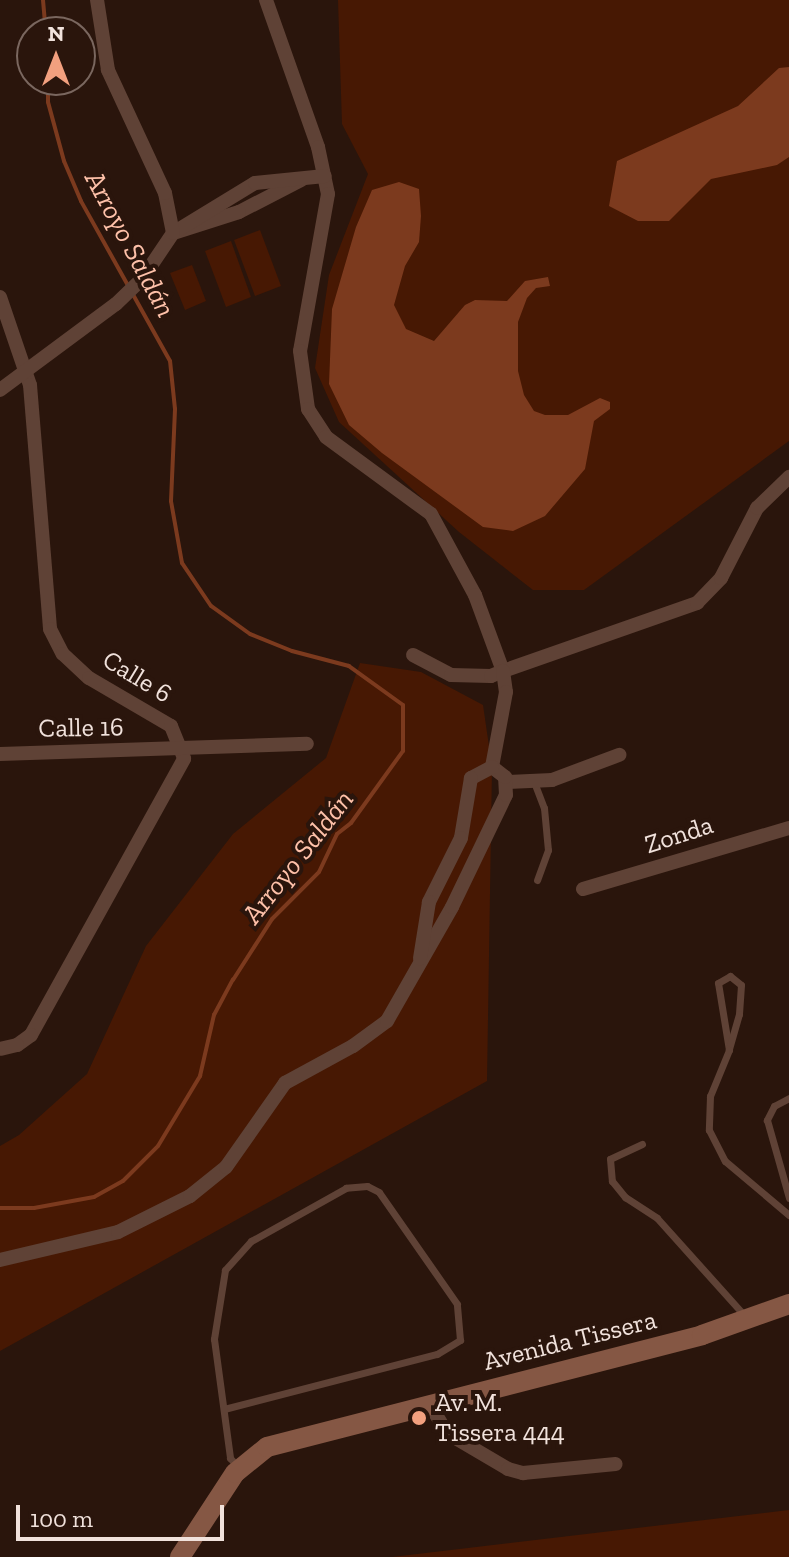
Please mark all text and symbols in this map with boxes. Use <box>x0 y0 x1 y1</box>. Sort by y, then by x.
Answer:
north arrow <box>16 16 96 96</box>
text: N <box>48 20 64 47</box>
water label: Arroyo Saldán <box>77 165 183 323</box>
street label: Calle 6 <box>97 644 177 710</box>
street label: Calle 16 <box>38 712 124 744</box>
water label: Arroyo Saldán <box>235 783 361 931</box>
street label: Zonda <box>641 809 717 861</box>
street label: Avenida Tissera <box>480 1304 660 1378</box>
place label: Av. M. Tissera 444 <box>435 1387 565 1448</box>
marker: Av. M. Tissera 444 <box>410 1409 428 1427</box>
scale bar <box>20 1489 228 1539</box>
text: 100 m <box>30 1504 93 1533</box>

